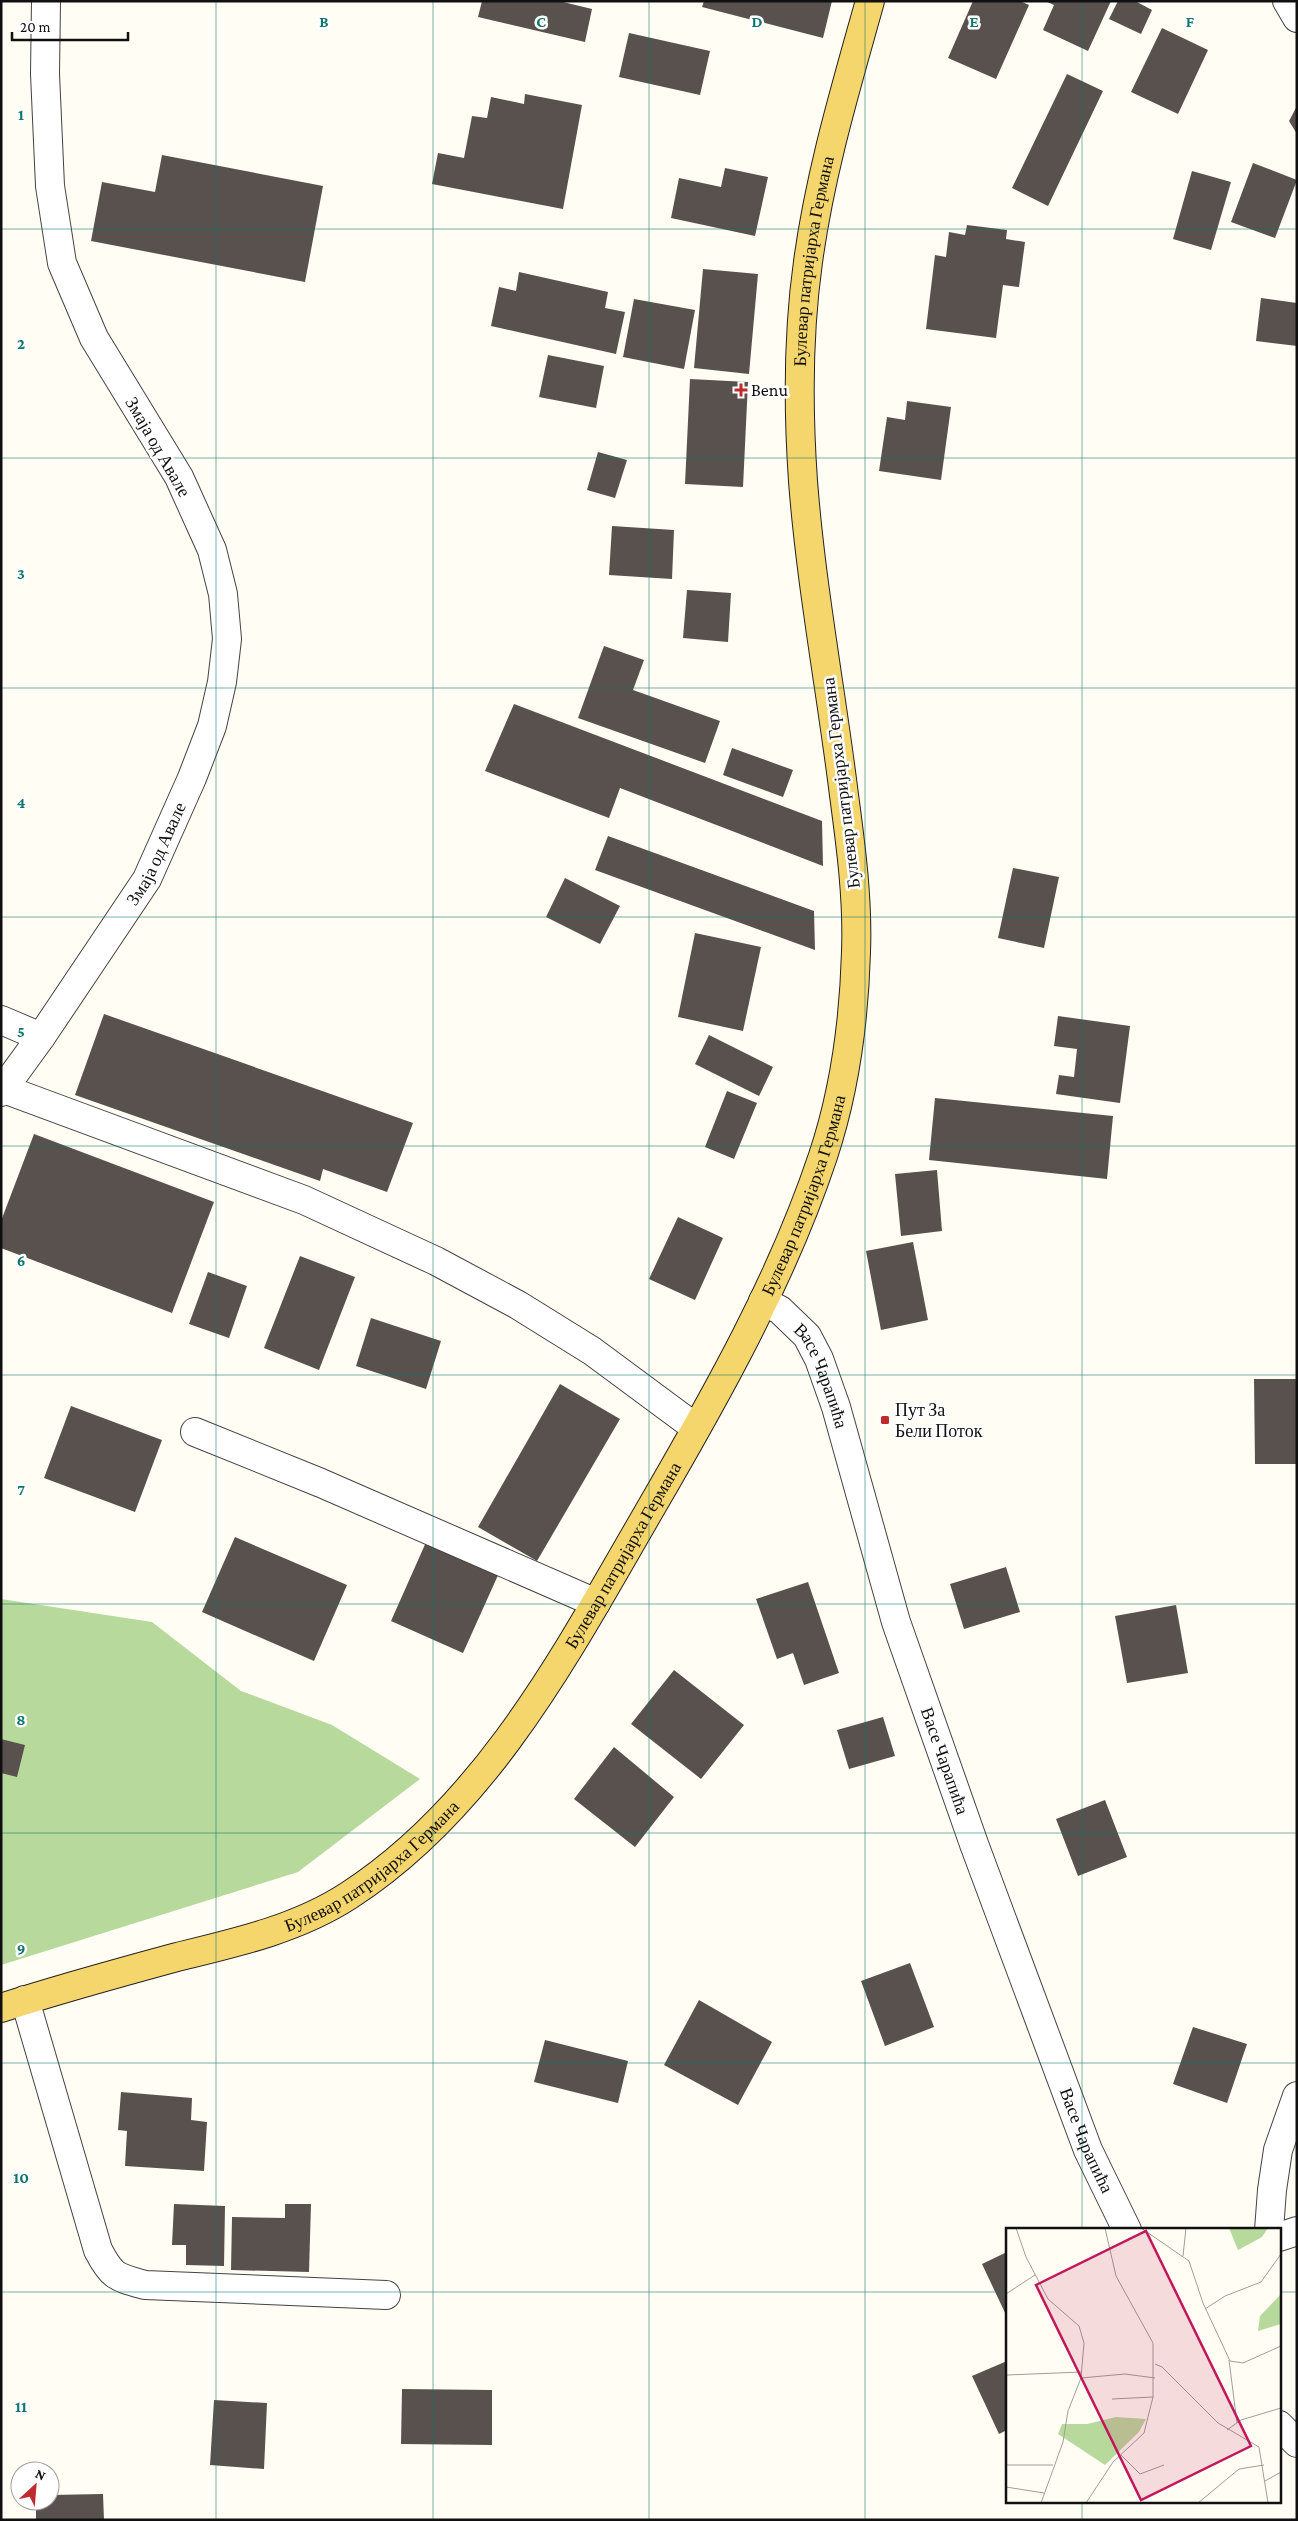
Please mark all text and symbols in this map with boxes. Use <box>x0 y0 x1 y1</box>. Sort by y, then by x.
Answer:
scale bar <box>12 10 129 42</box>
text: B <box>319 13 329 30</box>
text: C <box>536 13 546 30</box>
text: D <box>751 13 763 30</box>
text: E <box>969 13 979 30</box>
text: F <box>1186 13 1195 30</box>
text: 20 m <box>20 19 51 35</box>
text: 1 <box>18 106 24 123</box>
street label: Булевар патријарха Германа <box>790 154 838 367</box>
text: 2 <box>17 335 25 352</box>
place label: Benu <box>751 380 788 400</box>
marker: Benu <box>735 384 747 396</box>
street label: Змаја од Авале <box>121 393 195 501</box>
text: 3 <box>17 565 25 582</box>
street label: Булевар патријарха Германа <box>818 676 864 890</box>
text: 4 <box>17 794 26 811</box>
street label: Змаја од Авале <box>122 799 190 909</box>
text: 5 <box>17 1023 25 1040</box>
street label: Булевар патријарха Германа <box>757 1093 849 1299</box>
text: 6 <box>17 1252 25 1269</box>
street label: Васе Чарапића <box>790 1319 851 1430</box>
place label: Пут За Бели Поток <box>895 1400 983 1441</box>
marker: Пут За Бели Поток <box>879 1414 891 1426</box>
street label: Булевар патријарха Германа <box>561 1459 685 1652</box>
text: 7 <box>17 1481 25 1498</box>
street label: Васе Чарапића <box>917 1705 973 1817</box>
text: 8 <box>16 1711 26 1728</box>
street label: Булевар патријарха Германа <box>282 1797 463 1936</box>
text: 9 <box>17 1940 25 1957</box>
street label: Васе Чарапића <box>1056 2085 1117 2196</box>
text: 10 <box>13 2169 29 2186</box>
inset map <box>1006 2228 1280 2504</box>
text: 11 <box>15 2398 27 2415</box>
north arrow <box>10 2461 60 2511</box>
text: N <box>33 2465 49 2484</box>

